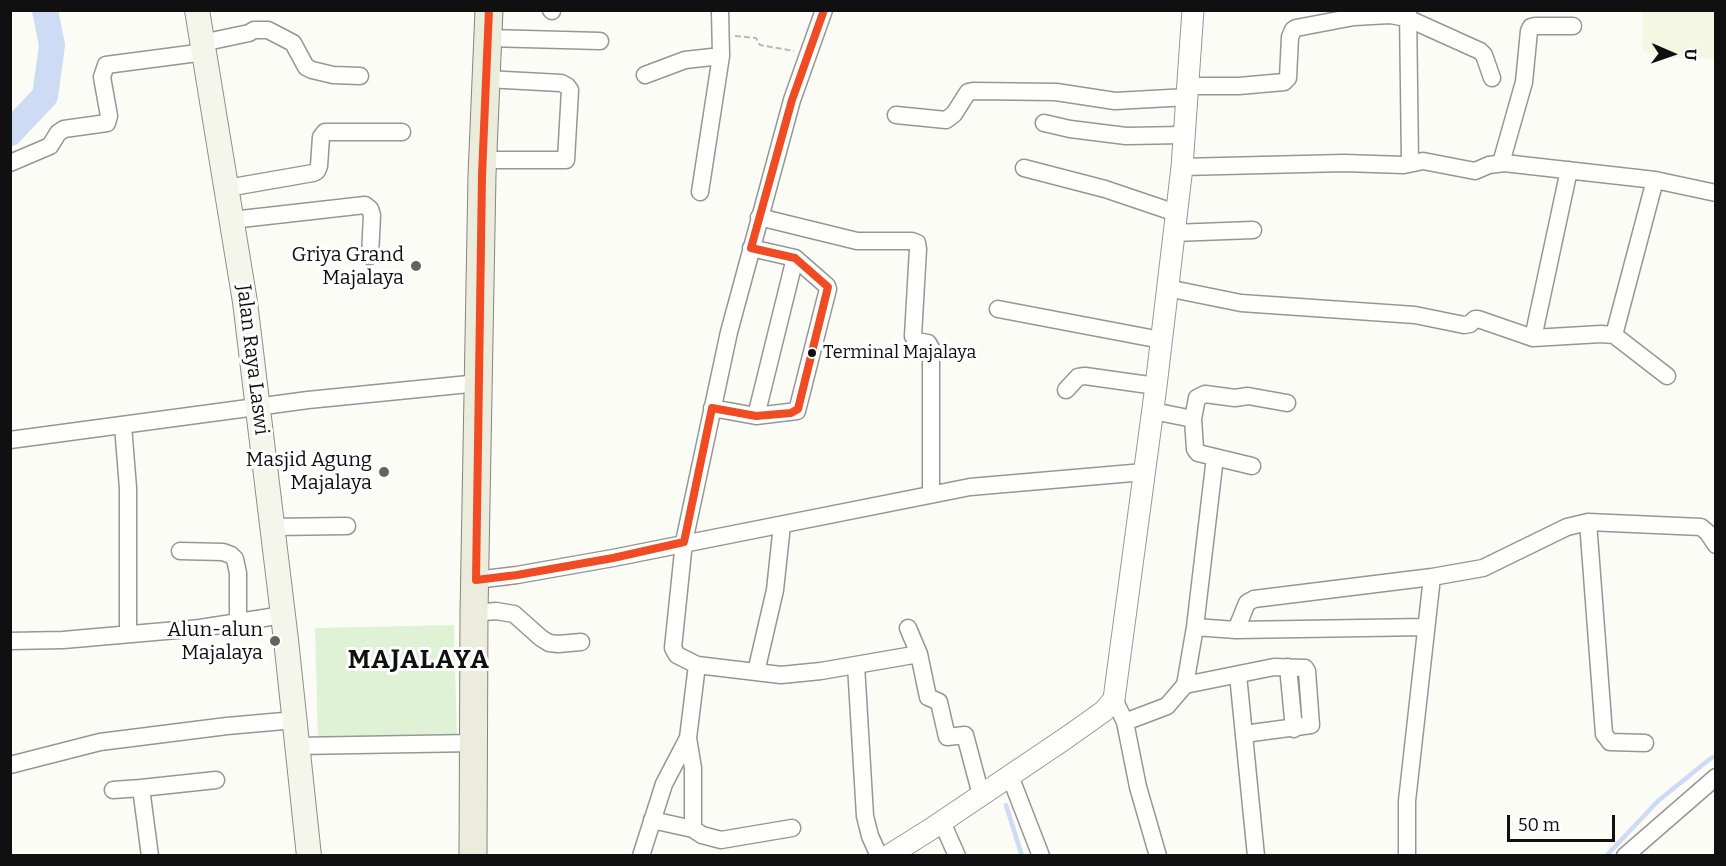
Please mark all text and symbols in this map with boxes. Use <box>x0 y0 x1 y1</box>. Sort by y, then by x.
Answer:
north arrow <box>1642 24 1702 84</box>
text: U <box>1681 48 1700 61</box>
place label: Griya Grand Majalaya <box>291 243 404 290</box>
marker: Griya Grand Majalaya <box>409 259 423 273</box>
street label: Jalan Raya Laswi <box>231 283 273 437</box>
place label: Terminal Majalaya <box>823 342 976 364</box>
marker: Terminal Majalaya <box>806 347 818 359</box>
place label: Masjid Agung Majalaya <box>246 448 372 495</box>
marker: Masjid Agung Majalaya <box>377 465 391 479</box>
place label: Alun-alun Majalaya <box>167 618 263 665</box>
marker: Alun-alun Majalaya <box>268 634 282 648</box>
district label: MAJALAYA <box>348 645 490 677</box>
scale bar <box>1510 803 1618 841</box>
text: 50 m <box>1518 814 1560 836</box>

